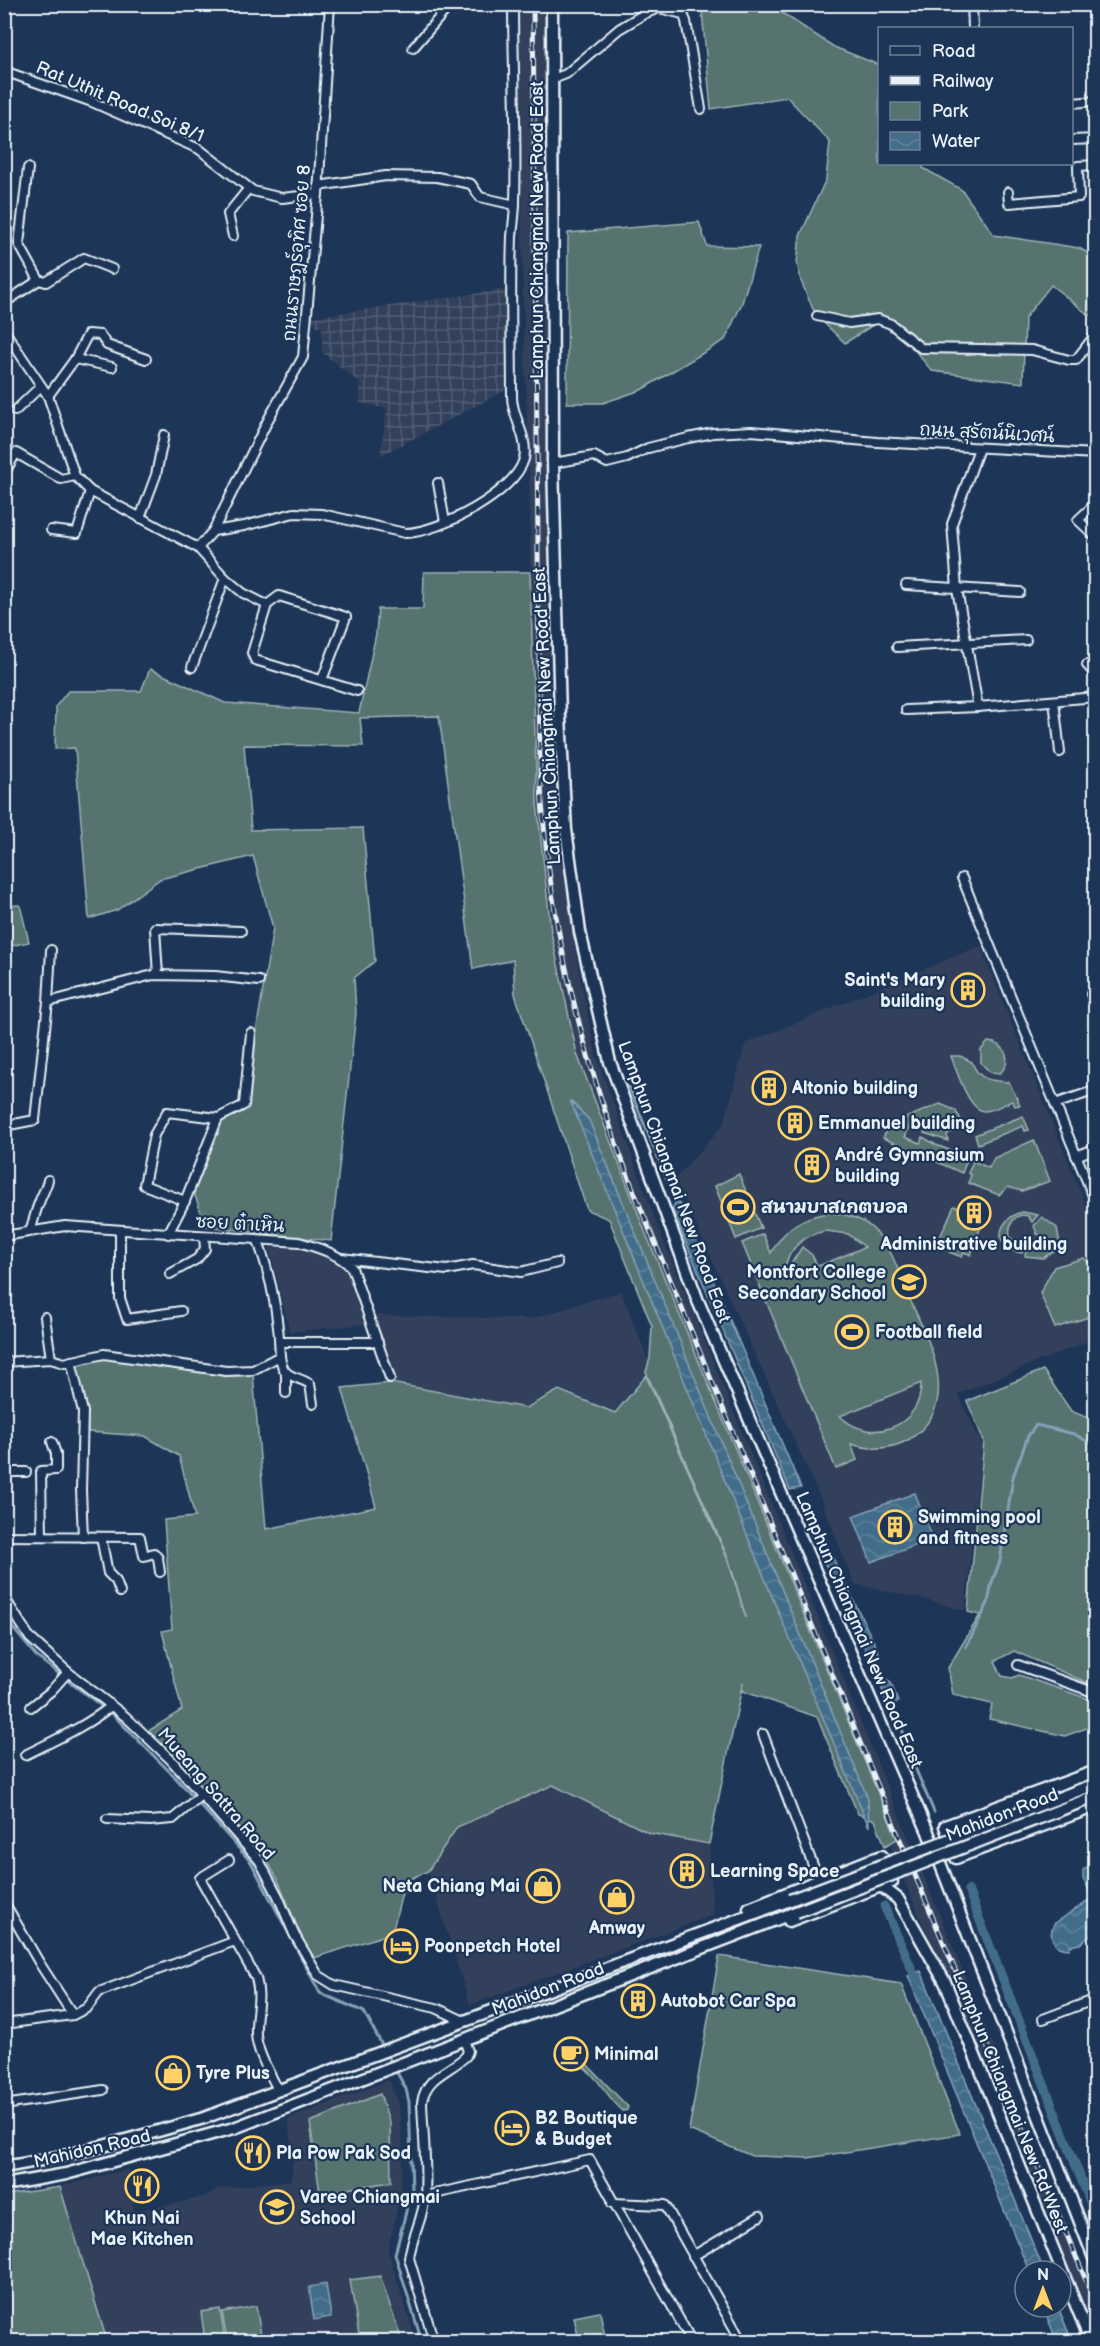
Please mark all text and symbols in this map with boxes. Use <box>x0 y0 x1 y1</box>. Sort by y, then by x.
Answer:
legend <box>878 27 1073 165</box>
text: Road <box>932 41 976 62</box>
street label: Rat Uthit Road Soi 8/1 <box>33 57 207 147</box>
text: Railway <box>932 71 994 92</box>
street label: Lamphun Chiangmai New Road East <box>527 80 548 379</box>
text: Park <box>932 101 968 122</box>
text: Water <box>932 131 980 152</box>
street label: ถนนราษฎร์อุทิศ ซอย 8 <box>276 164 318 342</box>
street label: ถนน สุรัตน์นิเวศน์ <box>919 416 1055 450</box>
street label: Lamphun Chiangmai New Road East <box>529 566 565 865</box>
place label: Saint's Mary building <box>845 970 946 1012</box>
building icon: Saint's Mary building <box>950 972 986 1008</box>
street label: Lamphun Chiangmai New Road East <box>613 1038 735 1326</box>
building icon: Altonio building <box>751 1070 787 1106</box>
place label: Altonio building <box>791 1078 918 1099</box>
building icon: Emmanuel building <box>777 1105 813 1141</box>
place label: Emmanuel building <box>818 1113 975 1134</box>
place label: André Gymnasium building <box>834 1145 984 1187</box>
building icon: André Gymnasium building <box>794 1147 830 1183</box>
sports icon: สนามบาสเกตบอล <box>720 1189 756 1225</box>
building icon: Administrative building <box>956 1195 992 1231</box>
place label: สนามบาสเกตบอล <box>761 1197 908 1218</box>
street label: ซอย ต๋าเหิน <box>195 1208 285 1237</box>
place label: Administrative building <box>880 1234 1067 1255</box>
place label: Montfort College Secondary School <box>738 1262 886 1304</box>
school or university icon: Montfort College Secondary School <box>891 1264 927 1300</box>
sports icon: Football field <box>834 1314 870 1350</box>
place label: Football field <box>875 1322 982 1343</box>
street label: Lamphun Chiangmai New Road East <box>791 1489 927 1772</box>
place label: Swimming pool and fitness <box>918 1507 1041 1549</box>
building icon: Swimming pool and fitness <box>877 1509 913 1545</box>
street label: Mueang Sattra Road <box>153 1724 279 1864</box>
street label: Mahidon Road <box>943 1784 1061 1846</box>
building icon: Learning Space <box>669 1853 705 1889</box>
place label: Learning Space <box>710 1861 839 1882</box>
shop icon: Neta Chiang Mai <box>525 1868 561 1904</box>
place label: Neta Chiang Mai <box>382 1876 520 1897</box>
shop icon: Amway <box>599 1879 635 1915</box>
place label: Amway <box>588 1918 646 1939</box>
hotel icon: Poonpetch Hotel <box>383 1928 419 1964</box>
place label: Poonpetch Hotel <box>424 1936 560 1957</box>
street label: Mahidon Road <box>489 1958 607 2020</box>
street label: Lamphun Chiangmai New Rd West <box>948 1968 1073 2237</box>
building icon: Autobot Car Spa <box>620 1983 656 2019</box>
place label: Autobot Car Spa <box>660 1991 796 2012</box>
cafe icon: Minimal <box>553 2036 589 2072</box>
place label: Minimal <box>594 2044 659 2065</box>
shop icon: Tyre Plus <box>155 2055 191 2091</box>
place label: Tyre Plus <box>196 2063 270 2084</box>
place label: B2 Boutique & Budget <box>535 2108 638 2150</box>
hotel icon: B2 Boutique & Budget <box>494 2110 530 2146</box>
street label: Mahidon Road <box>32 2125 152 2173</box>
restaurant icon: Pla Pow Pak Sod <box>235 2135 271 2171</box>
place label: Pla Pow Pak Sod <box>276 2143 411 2164</box>
restaurant icon: Khun Nai Mae Kitchen <box>124 2168 160 2204</box>
place label: Varee Chiangmai School <box>300 2187 440 2229</box>
school or university icon: Varee Chiangmai School <box>259 2189 295 2225</box>
place label: Khun Nai Mae Kitchen <box>90 2208 194 2250</box>
north arrow <box>1013 2259 1073 2319</box>
text: N <box>1037 2266 1049 2285</box>

